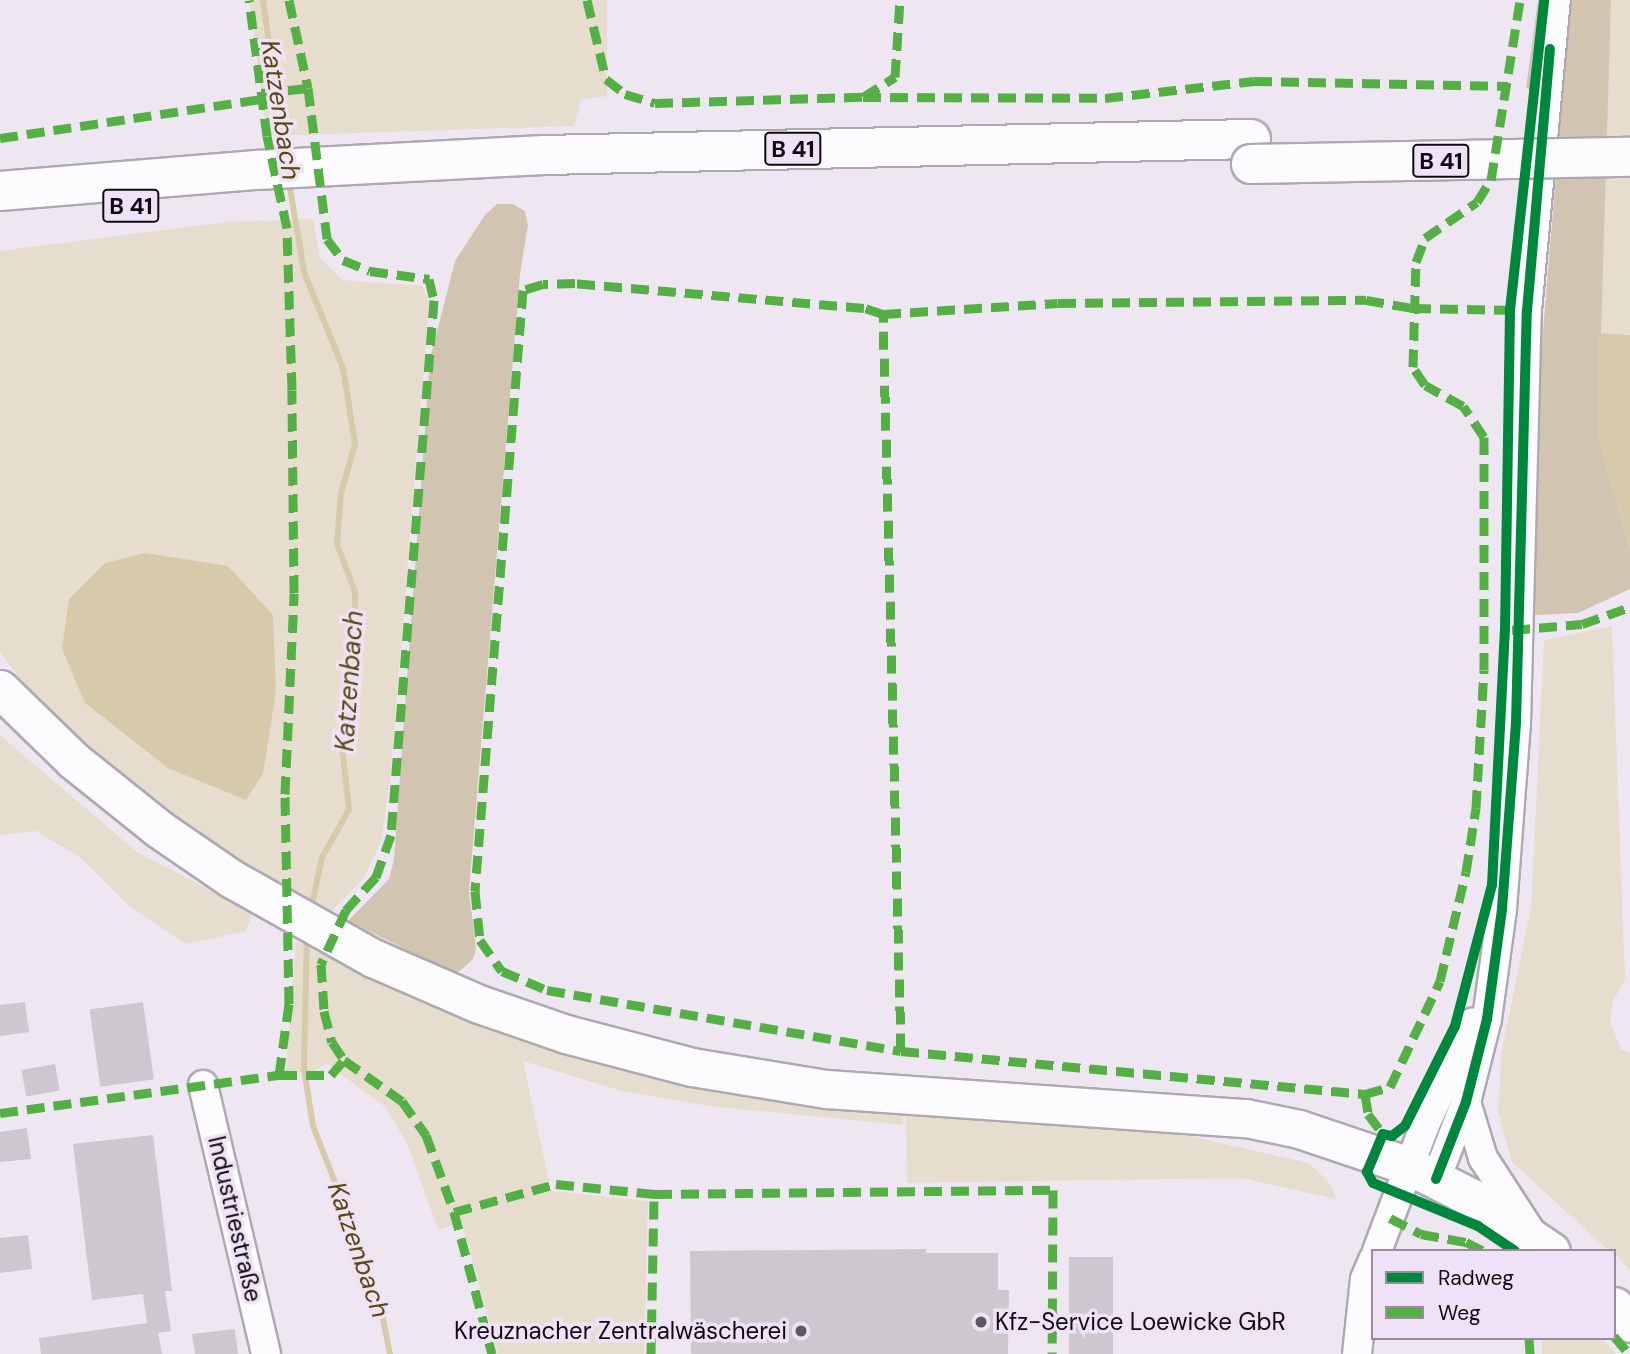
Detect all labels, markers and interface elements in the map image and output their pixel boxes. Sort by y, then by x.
water label: Katzenbach [254,38,306,182]
road number: B 41 [763,130,823,168]
road number: B 41 [1411,142,1471,180]
road number: B 41 [101,186,161,226]
water label: Katzenbach [330,609,370,753]
street label: Industriestraße [202,1133,268,1305]
water label: Katzenbach [320,1178,396,1322]
legend [1371,1249,1616,1340]
text: Radweg [1438,1264,1514,1292]
text: Weg [1438,1299,1481,1327]
place label: Kfz-Service Loewicke GbR [995,1308,1286,1336]
marker: Kfz-Service Loewicke GbR [973,1314,989,1330]
place label: Kreuznacher Zentralwäscherei [454,1317,787,1345]
marker: Kreuznacher Zentralwäscherei [793,1323,809,1339]

